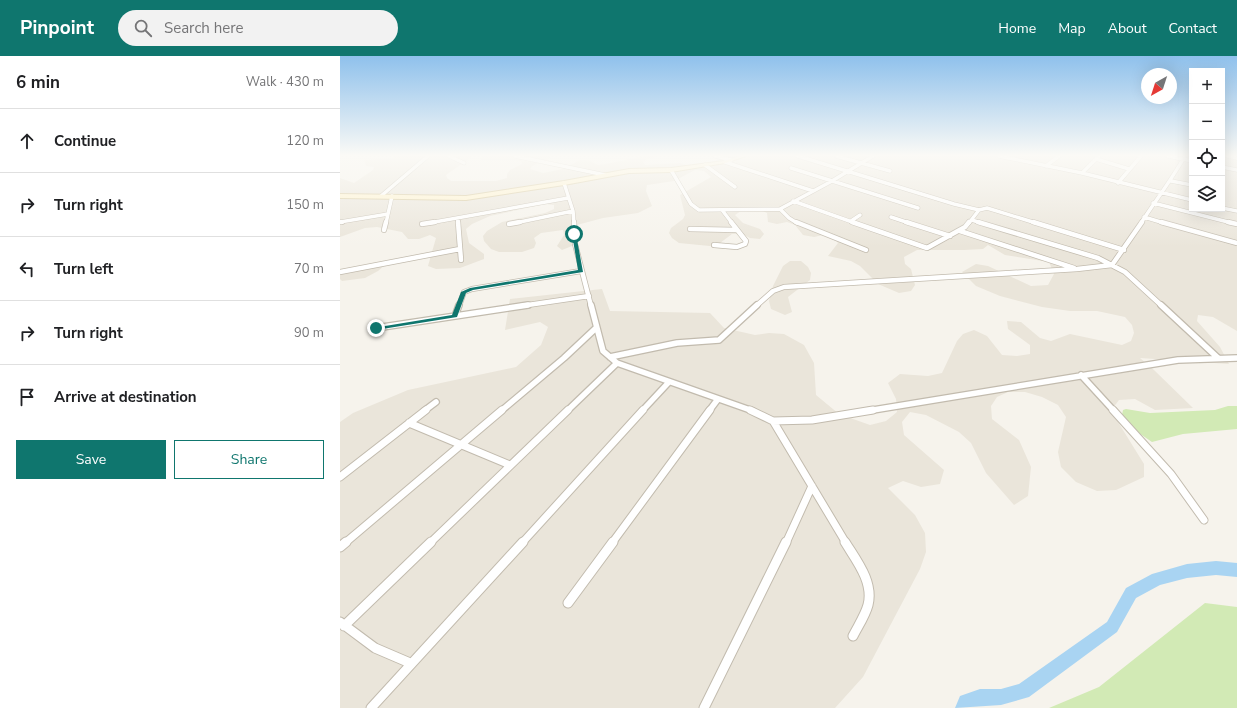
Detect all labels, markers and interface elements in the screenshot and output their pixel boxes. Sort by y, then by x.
search box [118,10,398,46]
text: Pinpoint [20,15,94,41]
icon: search [132,17,154,39]
text: Search here [164,18,243,38]
text: Home [998,19,1036,38]
text: Map [1058,19,1086,38]
text: About [1108,19,1147,38]
text: Contact [1169,19,1217,38]
north arrow [1141,68,1177,104]
map controls [1189,68,1225,212]
button: + [1189,68,1225,104]
text: 6 min [16,71,60,94]
text: Walk · 430 m [246,73,324,91]
button: − [1189,104,1225,140]
icon: ahead [16,130,38,152]
text: Continue [54,131,116,151]
text: 120 m [286,132,324,150]
button: locate [1189,140,1225,176]
button: layers [1189,176,1225,212]
icon: right [16,194,38,216]
text: Turn right [54,195,123,215]
text: 150 m [286,196,324,214]
route start [565,225,583,243]
icon: left [16,258,38,280]
text: Turn left [54,259,113,279]
text: 70 m [294,260,324,278]
route end [367,319,385,337]
icon: right [16,322,38,344]
text: Turn right [54,323,123,343]
text: 90 m [294,324,324,342]
icon: arrive [16,386,38,408]
text: Arrive at destination [54,387,197,407]
button: Save [16,440,166,479]
button: Share [174,440,324,479]

